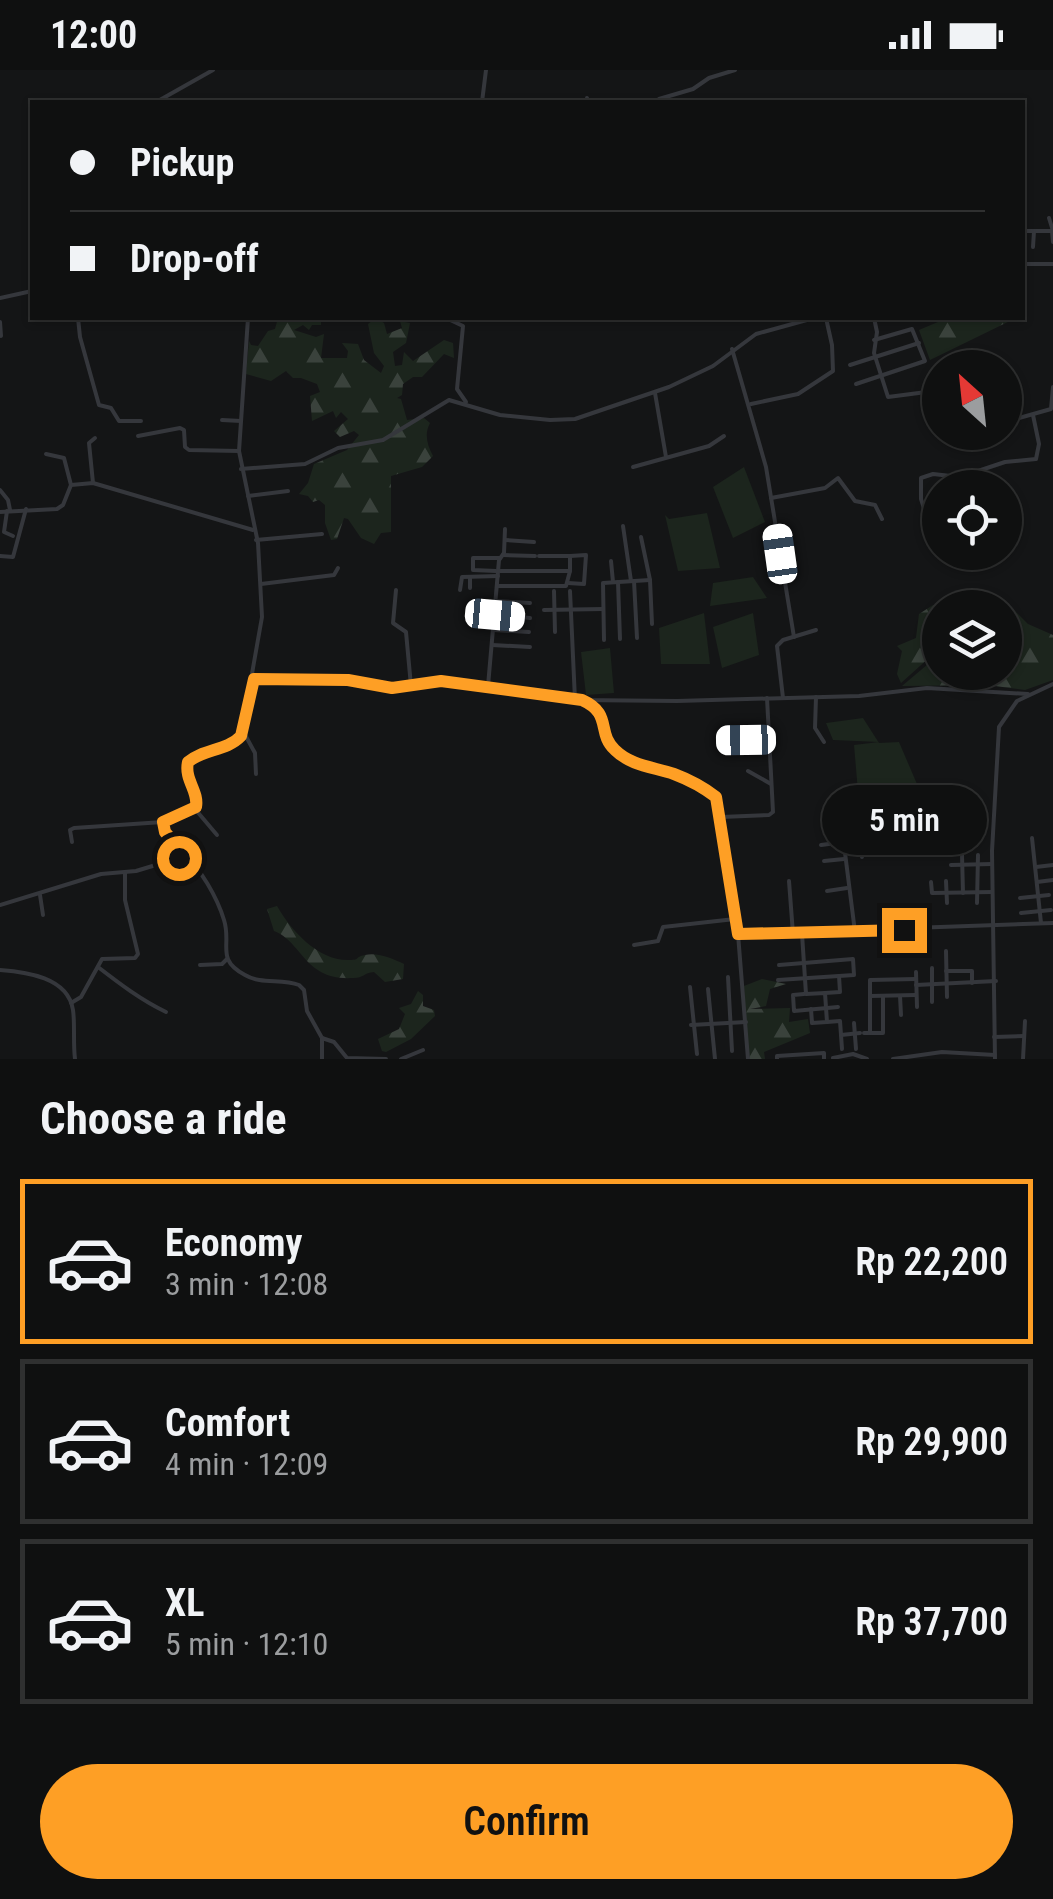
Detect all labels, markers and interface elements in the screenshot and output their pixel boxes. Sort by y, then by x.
text: 12:00 [50,13,137,57]
text: Pickup [130,141,234,185]
text: Drop-off [130,237,259,281]
north arrow [922,350,1022,450]
map controls [922,350,1022,690]
button: locate [922,470,1022,570]
car [761,522,799,586]
button: layers [922,590,1022,690]
car [464,597,526,633]
car [716,724,776,756]
callout: 5 min [822,785,986,855]
text: 5 min [869,801,940,839]
route start [157,836,202,881]
route end [882,908,927,953]
text: Choose a ride [40,1092,287,1145]
icon: car [45,1217,135,1307]
text: Economy [165,1221,302,1265]
text: Rp 22,200 [855,1240,1008,1284]
text: 3 min · 12:08 [165,1265,328,1303]
icon: car [45,1397,135,1487]
text: Comfort [165,1401,290,1445]
text: Rp 29,900 [855,1420,1008,1464]
text: 4 min · 12:09 [165,1445,328,1483]
icon: car [45,1577,135,1667]
text: XL [165,1581,204,1625]
text: Rp 37,700 [855,1600,1008,1644]
text: 5 min · 12:10 [165,1625,328,1663]
button: Confirm [40,1764,1013,1879]

